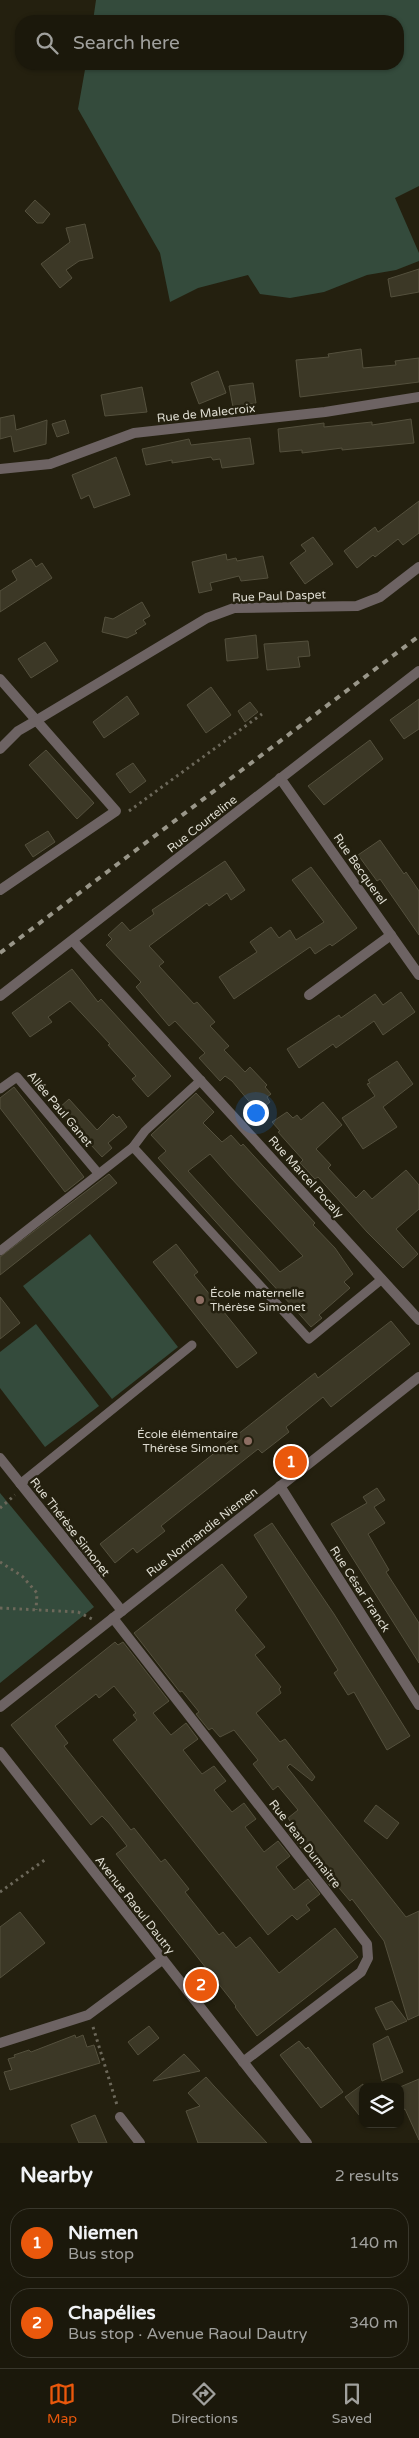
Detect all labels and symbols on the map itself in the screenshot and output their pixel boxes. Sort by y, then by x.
street label: Rue de Malecroix [156,401,256,425]
street label: Rue Paul Daspet [232,587,327,605]
street label: Rue Courteline [164,792,240,856]
street label: Rue Becquerel [330,831,390,907]
street label: Allée Paul Ganet [24,1069,96,1150]
your location [243,1100,269,1126]
street label: Rue Marcel Pocaly [265,1133,347,1221]
place label: École maternelle Thérèse Simonet [210,1286,306,1314]
marker: École maternelle Thérèse Simonet [194,1294,206,1306]
place label: École élémentaire Thérèse Simonet [137,1427,238,1455]
marker: École élémentaire Thérèse Simonet [242,1435,254,1447]
pin: 1 [275,1443,307,1481]
street label: Rue Thérèse Simonet [27,1475,113,1579]
street label: Rue Normandie Niemen [144,1484,260,1580]
street label: Rue César Franck [327,1543,393,1635]
street label: Rue Jean Dumaitre [266,1797,344,1891]
street label: Avenue Raoul Dautry [92,1853,178,1957]
pin: 2 [185,1966,217,2004]

